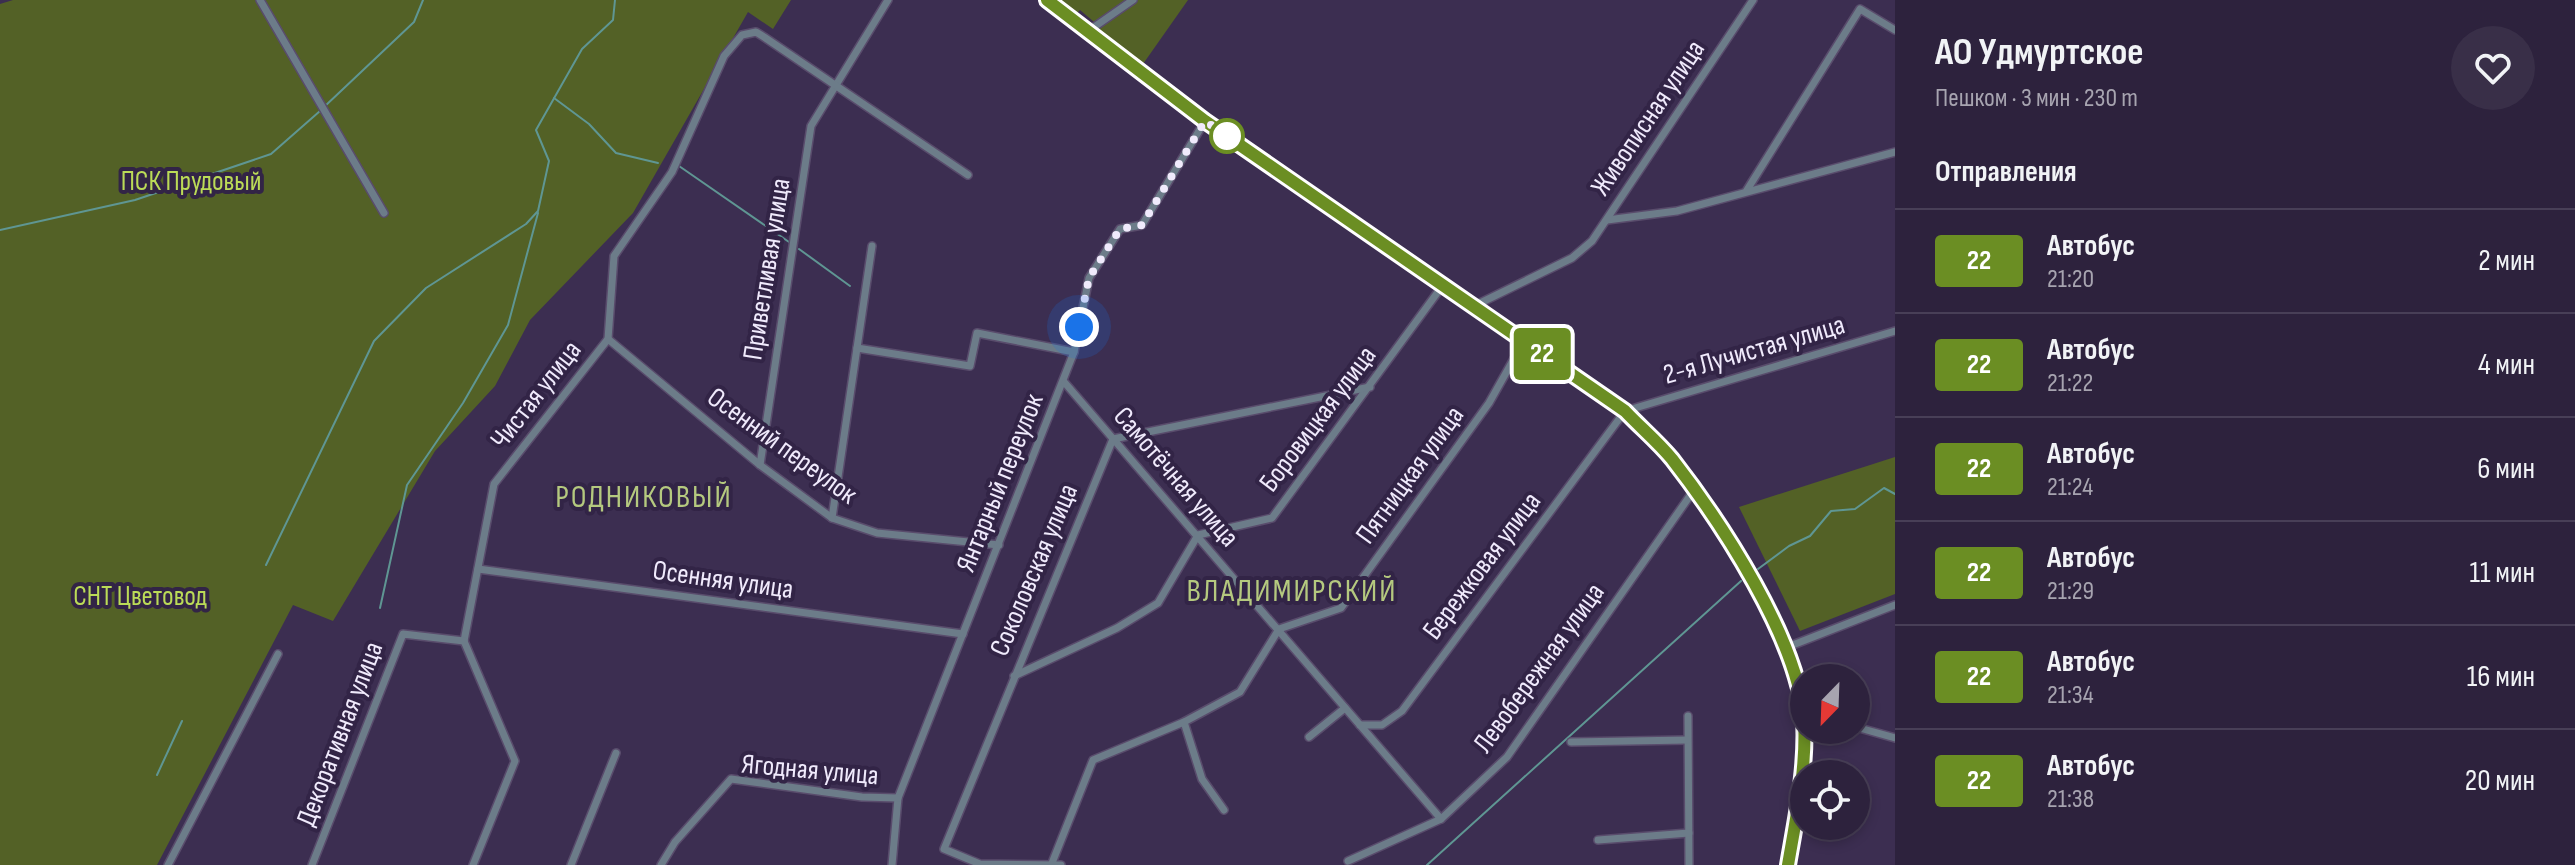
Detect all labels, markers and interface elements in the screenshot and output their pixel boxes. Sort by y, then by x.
button: heart [2451,26,2535,110]
text: АО Удмуртское [1935,30,2144,75]
street label: Живописная улица [1584,34,1712,202]
text: Пешком · 3 мин · 230 m [1935,83,2138,114]
unlabelled marker [1210,119,1244,153]
text: Отправления [1935,154,2077,190]
park label: ПСК Прудовый [121,165,261,198]
street label: Приветливая улица [736,176,798,362]
text: Автобус [2047,228,2135,264]
text: 2 мин [2478,243,2535,279]
text: 22 [1967,244,1991,277]
text: 21:20 [2047,264,2094,295]
your location [1059,307,1099,347]
street label: 2-я Лучистая улица [1659,308,1849,392]
line badge: 22 [1506,328,1578,380]
text: Автобус [2047,332,2135,368]
street label: Чистая улица [484,334,588,456]
text: 22 [1530,337,1554,370]
street label: Боровицкая улица [1253,340,1383,498]
text: 4 мин [2478,347,2535,383]
text: 22 [1967,348,1991,381]
text: 21:22 [2047,368,2093,399]
street label: Осенний переулок [701,381,864,512]
street label: Янтарный переулок [949,389,1051,577]
street label: Самотёчная улица [1106,400,1246,554]
street label: Пятницкая улица [1349,400,1471,550]
text: Автобус [2047,436,2135,472]
text: 6 мин [2477,451,2535,487]
text: 22 [1967,452,1991,485]
text: 21:24 [2047,472,2093,503]
district label: РОДНИКОВЫЙ [555,478,733,517]
street label: Соколовская улица [983,479,1085,661]
street label: Бережковая улица [1416,486,1548,646]
text: Автобус [2047,540,2135,576]
street label: Осенняя улица [651,554,795,606]
text: 11 мин [2470,555,2535,591]
text: 22 [1967,556,1991,589]
district label: ВЛАДИМИРСКИЙ [1187,572,1397,611]
text: 21:29 [2047,576,2094,607]
street label: Левобережная улица [1466,577,1612,759]
park label: СНТ Цветовод [73,580,207,613]
street label: Декоративная улица [290,637,390,831]
text: Автобус [2047,644,2135,680]
text: 16 мин [2467,659,2535,695]
text: 22 [1967,660,1991,693]
north arrow [1790,664,1870,744]
map controls [1790,664,1870,840]
text: 21:34 [2047,680,2094,711]
street label: Ягодная улица [740,748,880,792]
text: Автобус [2047,748,2135,784]
button: locate [1790,760,1870,840]
text: 20 мин [2465,763,2535,799]
text: 22 [1967,764,1991,797]
text: 21:38 [2047,784,2094,815]

